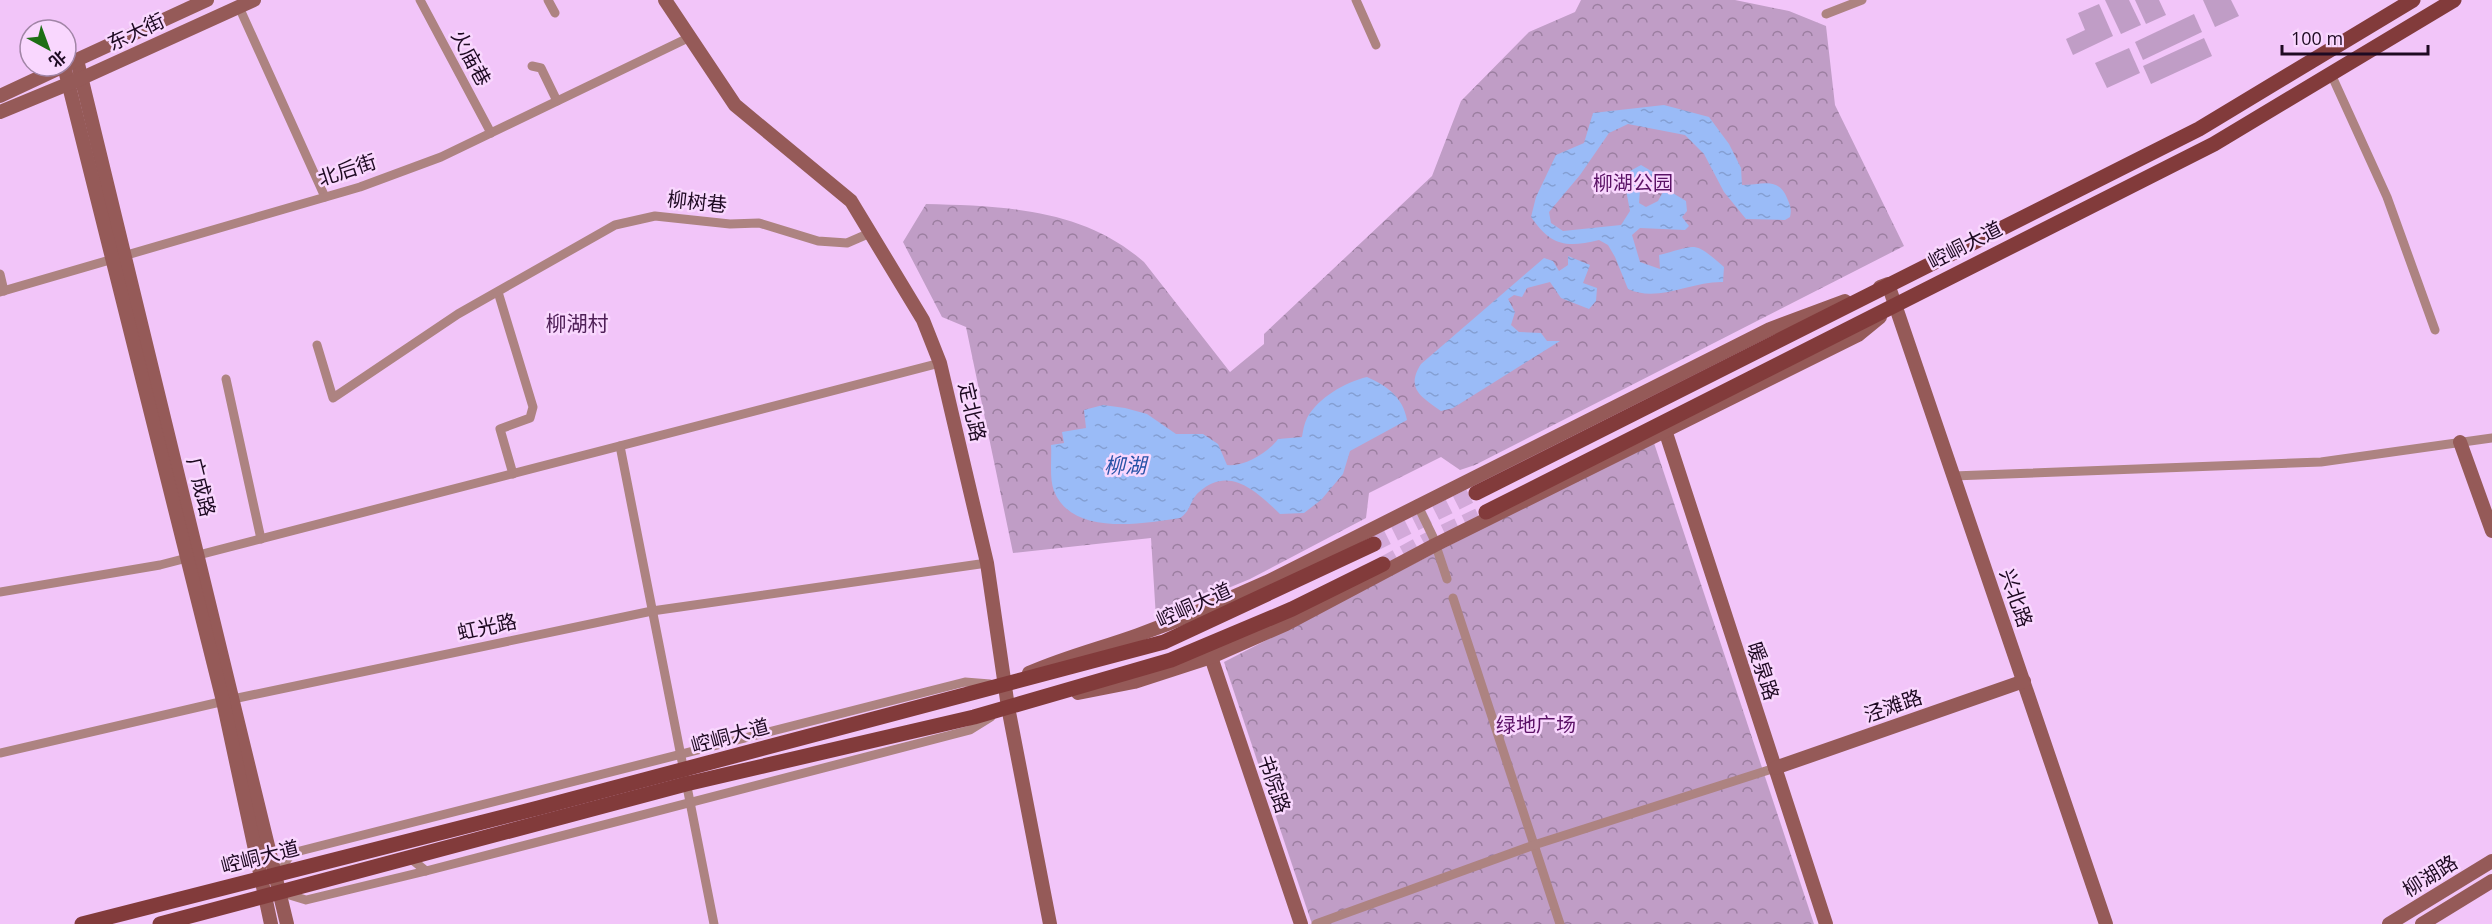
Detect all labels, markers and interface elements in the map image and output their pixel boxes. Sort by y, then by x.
street label: 东大街 [103,7,169,56]
north arrow [18,18,78,78]
scale bar [2282,18,2428,56]
street label: 火庙巷 [445,25,497,91]
text: 100 m [2291,26,2343,50]
text: 北 [45,46,71,73]
street label: 北后街 [314,147,380,192]
park label: 柳湖公园 [1593,169,1673,196]
street label: 柳树巷 [666,185,728,218]
street label: 崆峒大道 [1923,214,2007,275]
district label: 柳湖村 [546,309,609,337]
street label: 定北路 [953,380,992,444]
water label: 柳湖 [1104,451,1149,479]
street label: 广成路 [181,455,222,519]
street label: 兴北路 [1994,565,2039,631]
street label: 崆峒大道 [1152,576,1236,633]
street label: 虹光路 [455,607,519,646]
street label: 暖泉路 [1741,638,1786,704]
street label: 泾滩路 [1860,683,1926,728]
park label: 绿地广场 [1496,711,1576,738]
street label: 崆峒大道 [688,712,772,759]
street label: 书院路 [1252,751,1297,817]
street label: 崆峒大道 [218,834,302,879]
street label: 柳湖路 [2397,848,2462,903]

